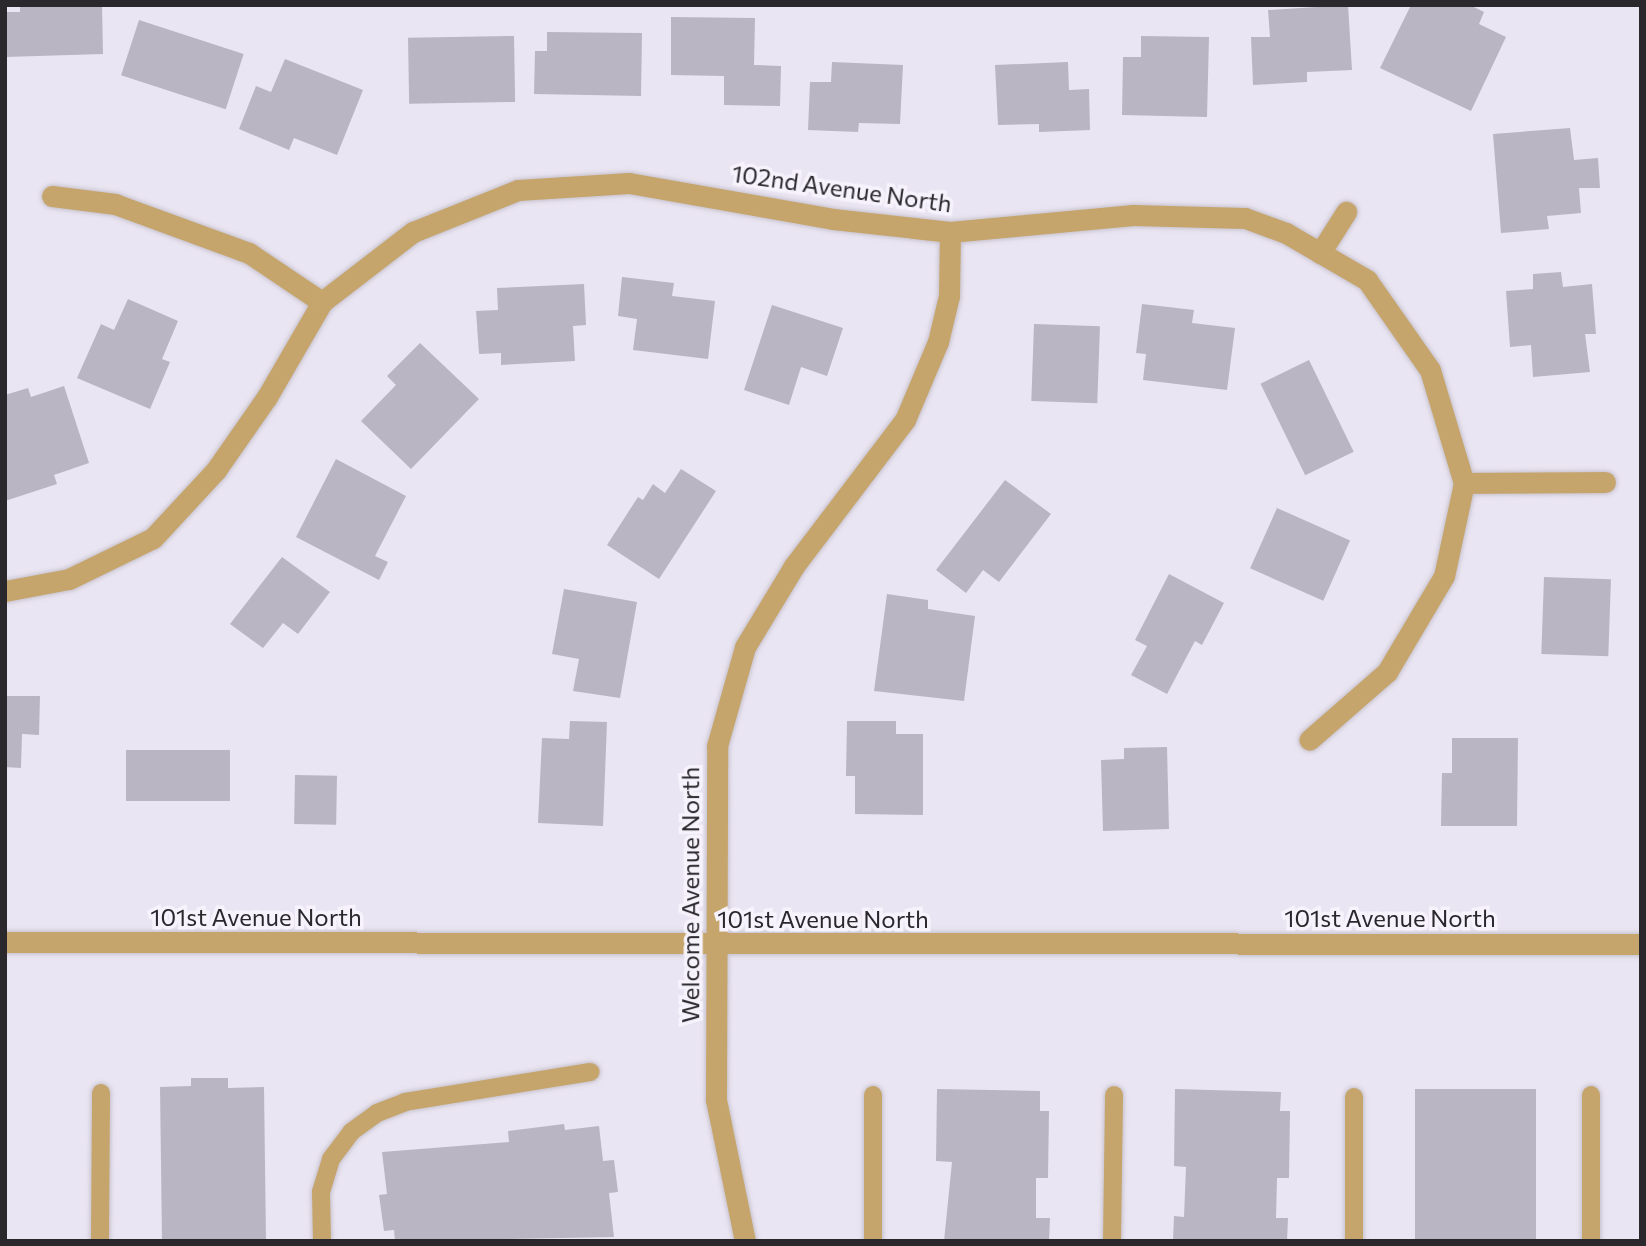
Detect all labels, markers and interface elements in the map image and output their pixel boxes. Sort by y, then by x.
street label: 102nd Avenue North [730,158,954,218]
street label: Welcome Avenue North [676,767,704,1023]
street label: 101st Avenue North [150,903,362,931]
street label: 101st Avenue North [1284,904,1496,932]
street label: 101st Avenue North [717,905,929,933]

